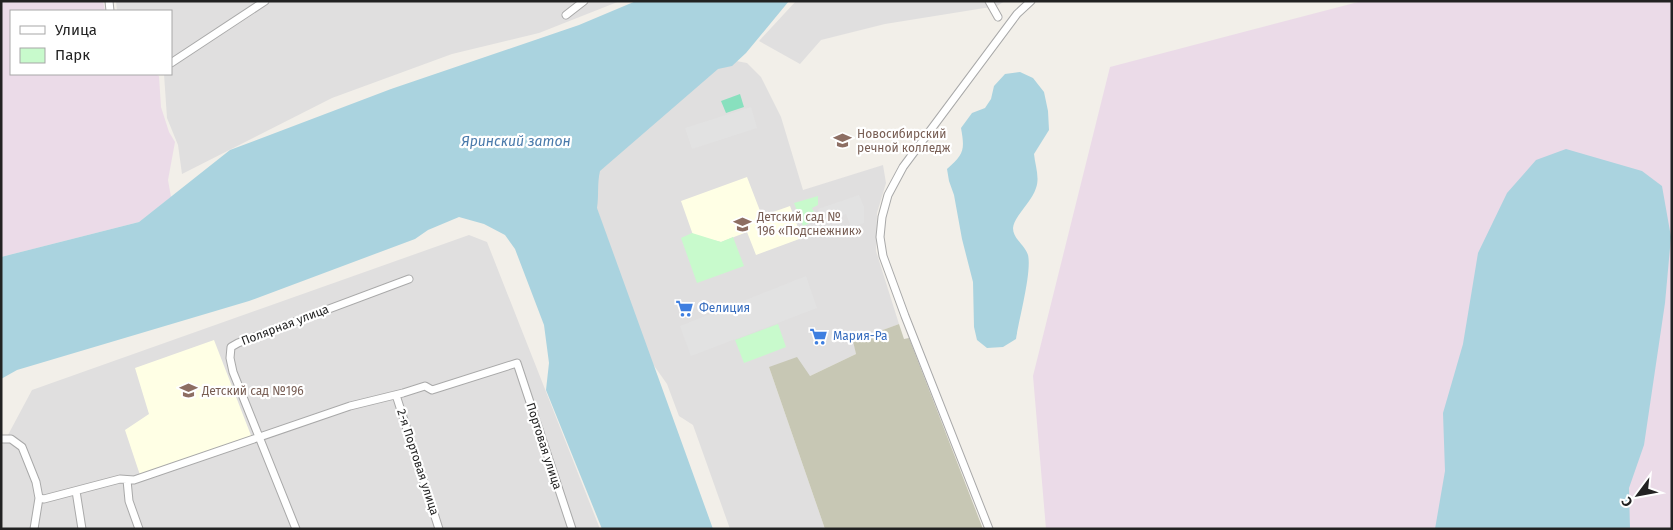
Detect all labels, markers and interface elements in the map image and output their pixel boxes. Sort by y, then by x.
legend [10,10,172,75]
text: Улица [55,21,97,39]
text: Парк [55,46,90,64]
place label: Новосибирский речной колледж [857,127,951,155]
school or university icon: Новосибирский речной колледж [833,131,853,151]
water label: Яринский затон [460,133,571,150]
place label: Детский сад № 196 «Подснежник» [756,210,862,238]
school or university icon: Детский сад № 196 «Подснежник» [733,214,753,234]
supermarket icon: Фелиция [675,298,695,318]
place label: Фелиция [699,301,750,315]
street label: Полярная улица [239,302,331,348]
supermarket icon: Мария-Ра [809,326,829,346]
place label: Мария-Ра [833,329,887,343]
school or university icon: Детский сад №196 [178,381,198,401]
place label: Детский сад №196 [201,384,304,398]
street label: Портовая улица [523,401,565,491]
street label: 2-я Портовая улица [394,407,442,517]
north arrow [1613,470,1663,520]
text: С [1618,494,1637,510]

